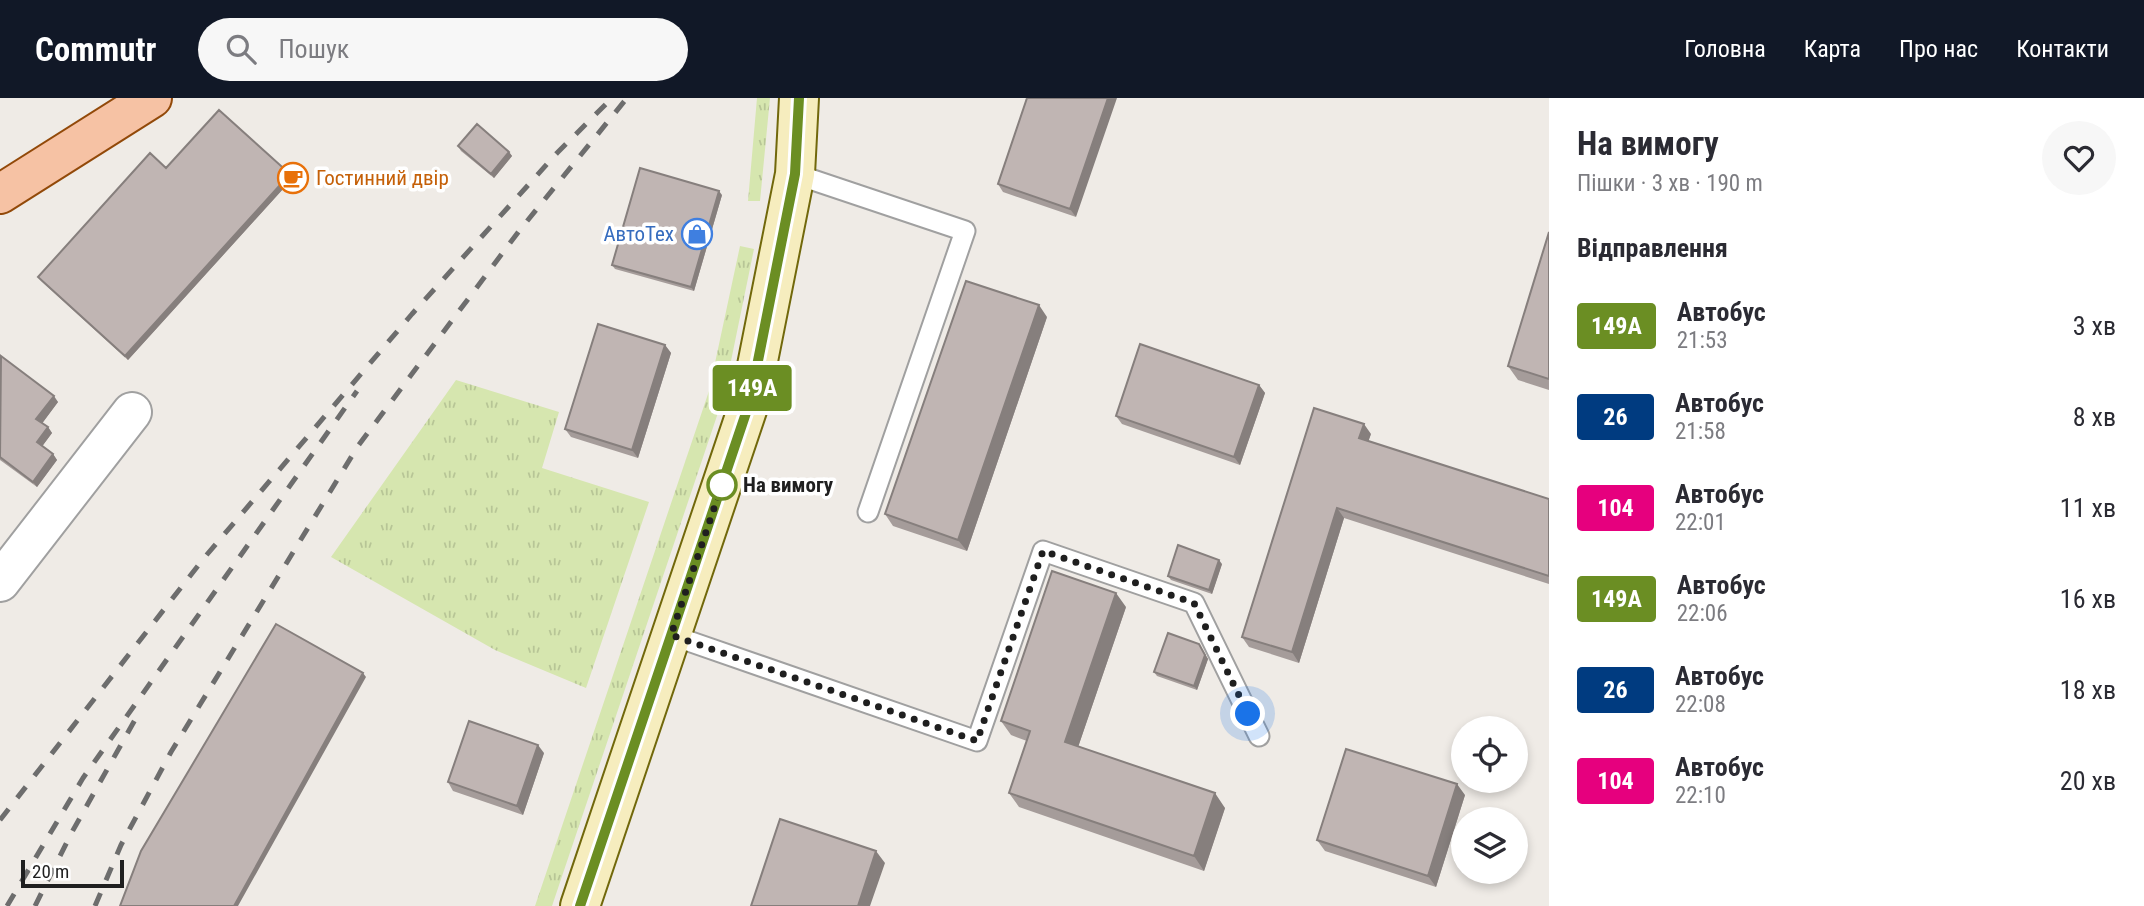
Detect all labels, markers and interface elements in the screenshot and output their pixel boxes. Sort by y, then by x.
search box [198,18,688,81]
text: Commutr [35,30,156,69]
icon: search [222,30,260,68]
text: Пошук [278,34,349,64]
text: Головна [1684,35,1766,63]
text: Карта [1804,35,1861,63]
text: Про нас [1899,35,1978,63]
text: Контакти [2016,35,2109,63]
button: heart [2042,121,2116,195]
text: На вимогу [1577,124,1719,163]
cafe icon: Гостинний двір [276,161,310,195]
place label: Гостинний двір [316,166,449,190]
text: Пішки · 3 хв · 190 m [1577,170,1763,197]
shop icon: АвтоТех [680,217,714,251]
place label: АвтоТех [603,222,674,246]
text: Відправлення [1577,233,1728,263]
text: Автобус [1677,297,1766,327]
text: 3 хв [2073,311,2116,341]
text: 149А [1591,312,1642,340]
text: 21:53 [1677,327,1728,354]
line badge: 149А [703,365,801,411]
text: 149А [727,374,777,402]
text: Автобус [1675,388,1764,418]
text: 8 хв [2073,402,2116,432]
text: 26 [1603,403,1628,431]
text: 21:58 [1675,418,1726,445]
marker: На вимогу [707,470,737,500]
place label: На вимогу [743,473,834,497]
text: Автобус [1675,479,1764,509]
text: 11 хв [2060,493,2116,523]
text: 104 [1597,494,1634,522]
text: 22:01 [1675,509,1726,536]
text: Автобус [1677,570,1766,600]
text: 16 хв [2060,584,2116,614]
text: 149А [1591,585,1642,613]
text: 22:06 [1677,600,1728,627]
text: Автобус [1675,661,1764,691]
text: 18 хв [2060,675,2116,705]
text: 26 [1603,676,1628,704]
text: 22:08 [1675,691,1726,718]
your location [1230,696,1265,731]
map controls [1451,716,1528,884]
button: locate [1451,716,1528,793]
text: Автобус [1675,752,1764,782]
text: 20 хв [2060,766,2116,796]
text: 104 [1597,767,1634,795]
text: 22:10 [1675,782,1726,809]
button: layers [1451,807,1528,884]
scale bar [21,857,124,889]
text: 20 m [32,860,69,883]

